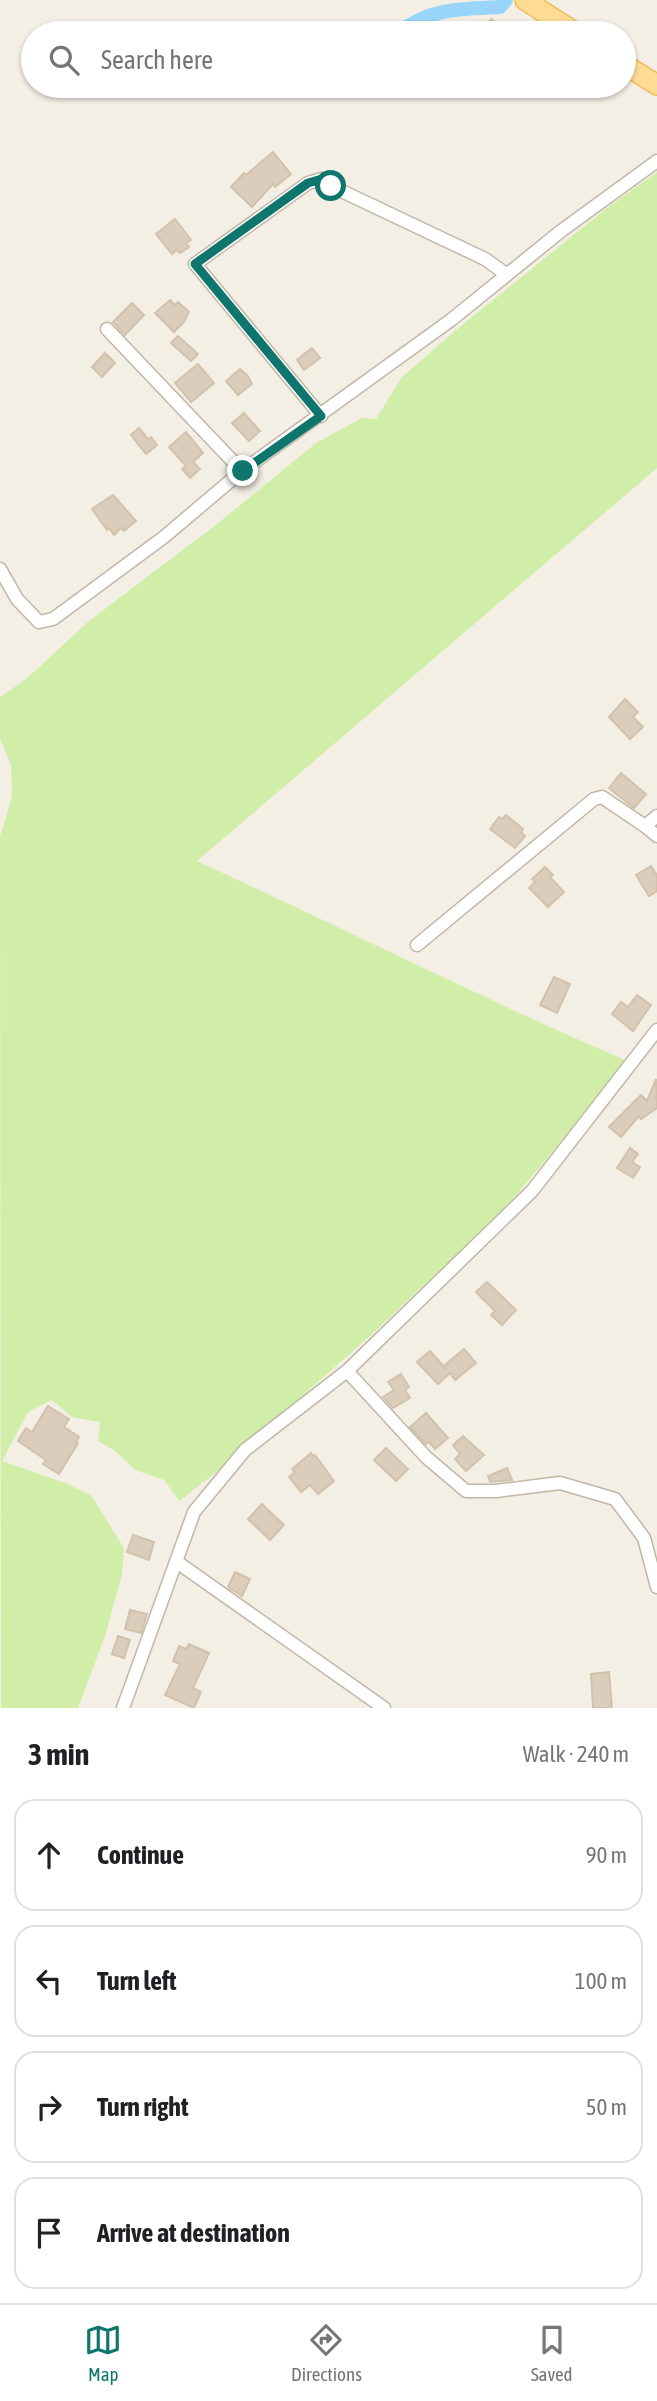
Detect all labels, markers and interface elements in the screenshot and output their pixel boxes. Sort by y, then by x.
search box [21,21,636,98]
icon: search [45,41,83,79]
text: Search here [101,45,213,75]
route start [315,170,346,201]
route end [227,455,258,486]
text: 3 min [28,1737,89,1771]
text: Walk · 240 m [523,1741,629,1767]
icon: ahead [30,1836,68,1874]
text: Continue [97,1840,184,1870]
text: 90 m [586,1842,627,1868]
icon: left [30,1962,68,2000]
text: Turn left [97,1966,177,1996]
text: 100 m [575,1968,627,1994]
icon: right [30,2088,68,2126]
text: Turn right [97,2092,188,2122]
text: 50 m [586,2094,627,2120]
icon: arrive [30,2214,68,2252]
text: Arrive at destination [97,2218,290,2248]
tab: Map [84,2321,122,2385]
tab: Directions [291,2321,362,2385]
tab: Saved [531,2321,573,2385]

